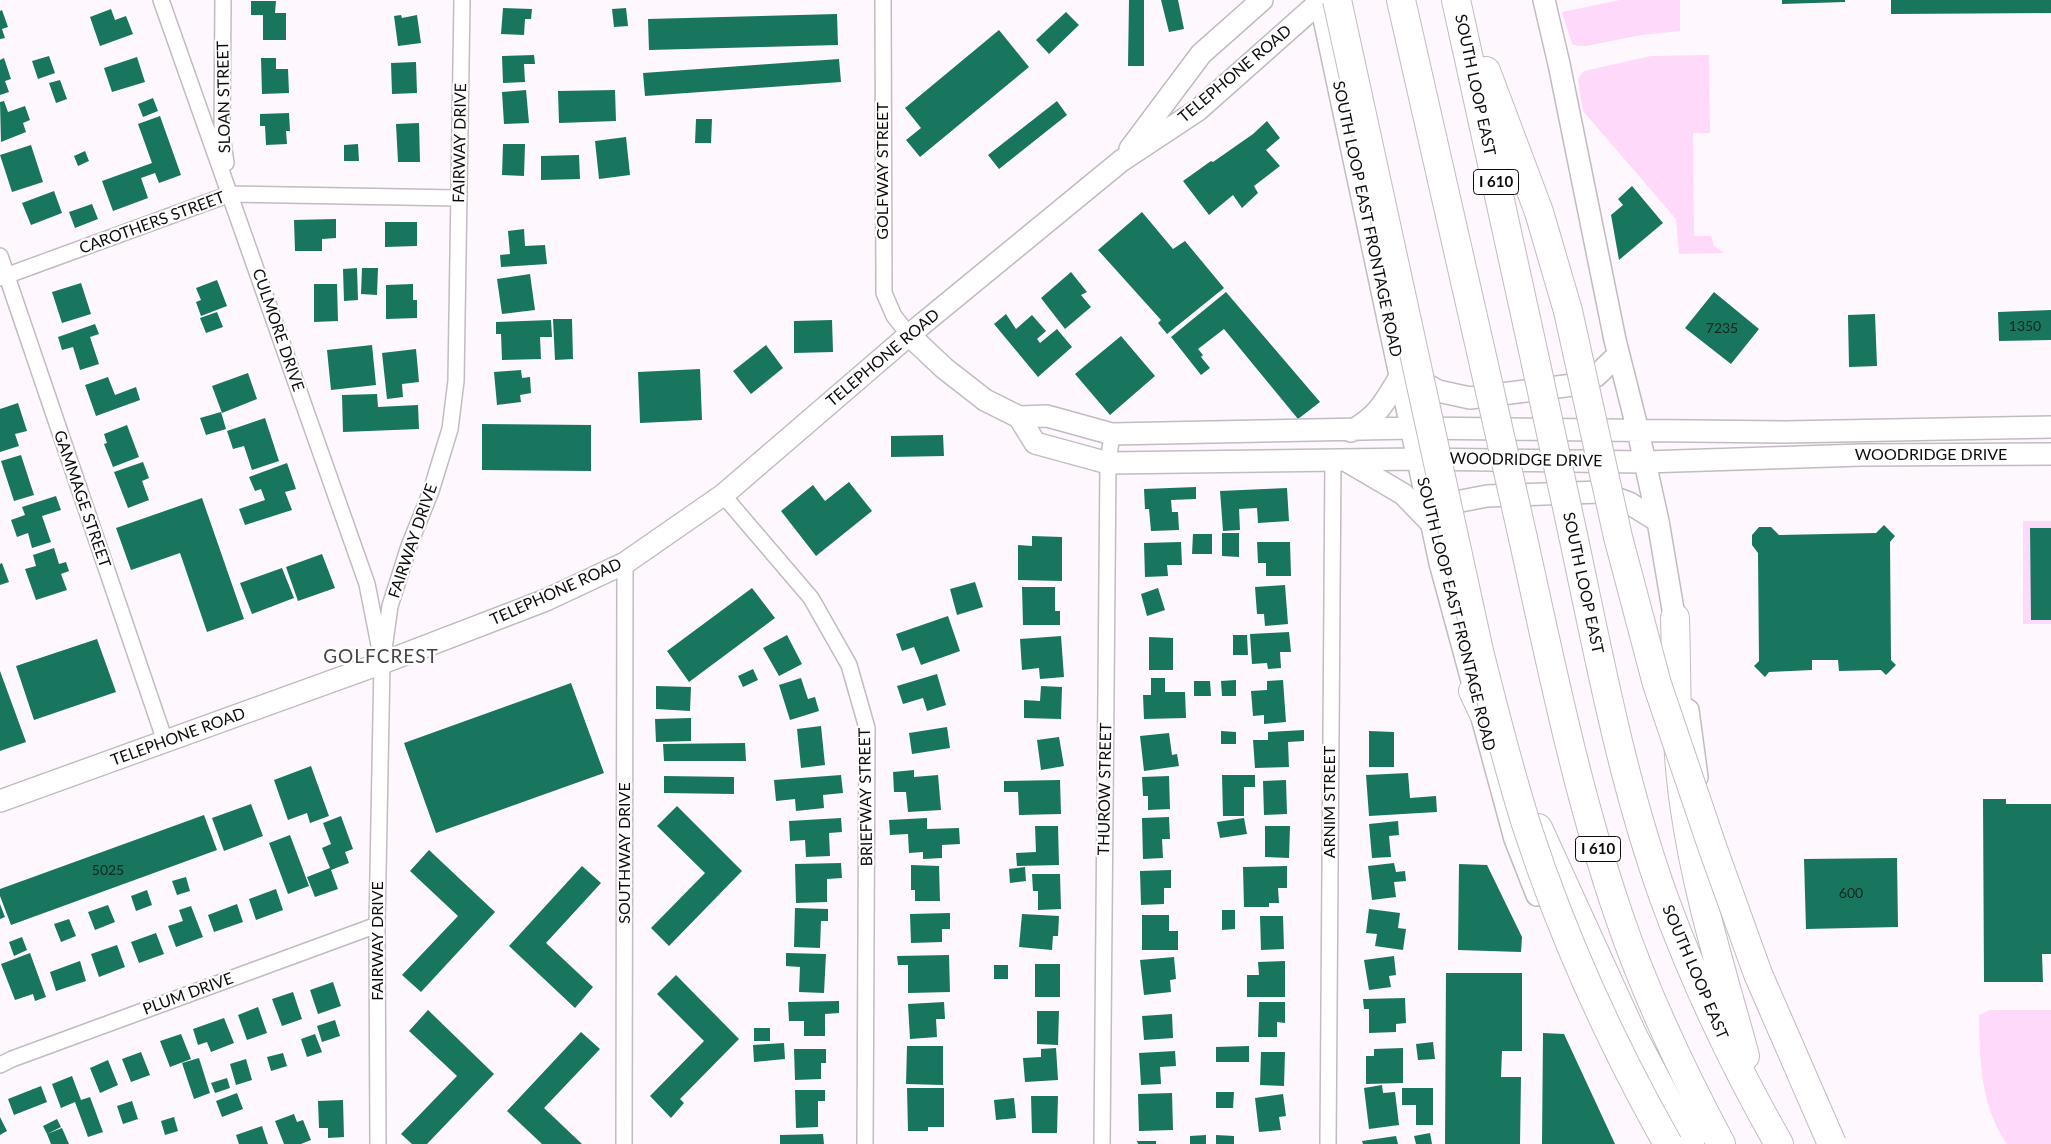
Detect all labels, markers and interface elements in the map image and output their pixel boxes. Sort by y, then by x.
street label: SOUTH LOOP EAST [1451,12,1499,158]
street label: TELEPHONE ROAD [1175,21,1295,127]
street label: SLOAN STREET [213,41,235,153]
street label: SOUTH LOOP EAST FRONTAGE ROAD [1328,79,1406,359]
street label: FAIRWAY DRIVE [449,83,471,203]
street label: GOLFWAY STREET [873,102,893,240]
road number: I 610 [1474,170,1518,194]
street label: CAROTHERS STREET [77,188,227,258]
street label: CULMORE DRIVE [248,266,308,394]
street label: TELEPHONE ROAD [823,305,943,411]
house number: 1350 [2009,318,2041,334]
house number: 7235 [1706,320,1738,336]
street label: GAMMAGE STREET [50,428,114,570]
street label: WOODRIDGE DRIVE [1855,445,2007,465]
street label: WOODRIDGE DRIVE [1450,449,1602,471]
street label: SOUTH LOOP EAST FRONTAGE ROAD [1413,475,1499,753]
street label: FAIRWAY DRIVE [384,481,442,601]
street label: SOUTH LOOP EAST [1559,510,1607,656]
street label: TELEPHONE ROAD [487,554,625,630]
district label: GOLFCREST [322,646,440,668]
street label: TELEPHONE ROAD [108,704,248,770]
street label: THUROW STREET [1094,722,1116,856]
street label: BRIEFWAY STREET [855,727,877,867]
street label: ARNIM STREET [1320,746,1340,858]
street label: SOUTHWAY DRIVE [615,782,635,924]
road number: I 610 [1576,836,1620,862]
house number: 5025 [92,862,124,878]
street label: FAIRWAY DRIVE [368,881,388,1001]
house number: 600 [1839,885,1863,901]
street label: SOUTH LOOP EAST [1658,902,1732,1042]
street label: PLUM DRIVE [140,969,236,1019]

